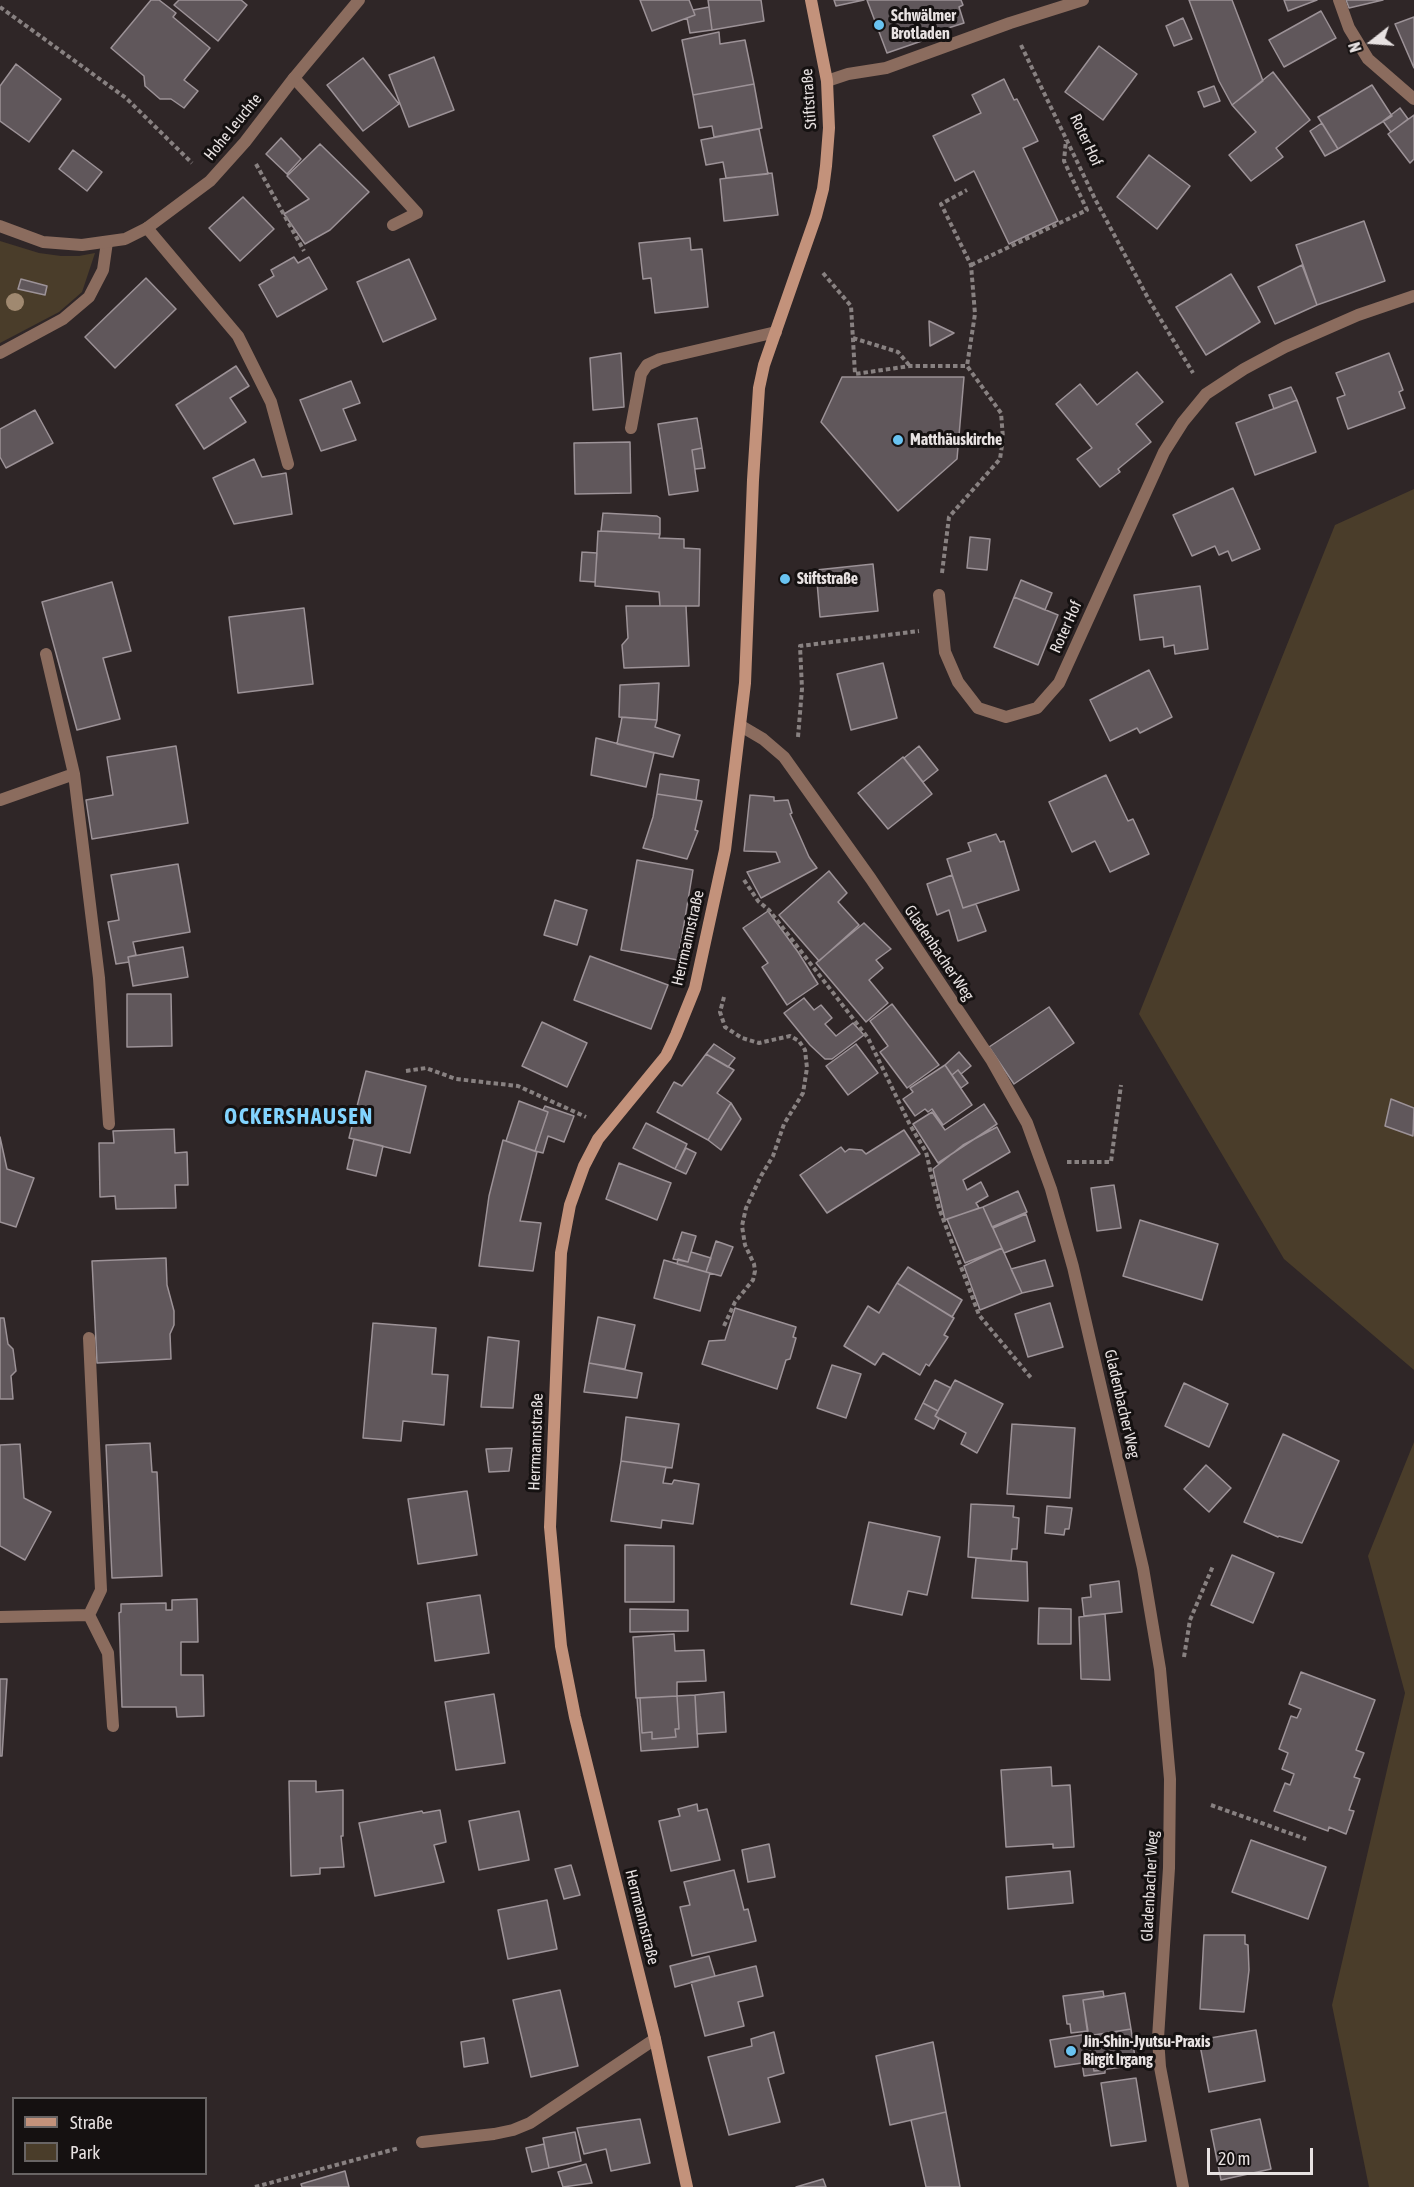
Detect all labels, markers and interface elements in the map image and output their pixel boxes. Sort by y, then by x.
place label: Schwälmer Brotladen [891,6,956,44]
north arrow [1342,12,1402,72]
marker: Schwälmer Brotladen [872,18,886,32]
text: N [1345,40,1365,54]
street label: Stiftstraße [797,68,821,130]
street label: Hohe Leuchte [200,90,266,164]
street label: Roter Hof [1066,111,1106,169]
place label: Matthäuskirche [910,430,1002,450]
marker: Matthäuskirche [891,433,905,447]
place label: Stiftstraße [797,569,858,589]
marker: Stiftstraße [778,572,792,586]
street label: Roter Hof [1046,598,1086,656]
street label: Herrmannstraße [668,888,708,988]
street label: Gladenbacher Weg [900,902,978,1004]
district label: OCKERSHAUSEN [224,1104,374,1130]
street label: Gladenbacher Weg [1100,1348,1144,1460]
street label: Herrmannstraße [525,1393,547,1491]
street label: Gladenbacher Weg [1138,1830,1162,1942]
street label: Herrmannstraße [621,1867,663,1967]
place label: Jin-Shin-Jyutsu-Praxis Birgit Irgang [1083,2032,1210,2070]
marker: Jin-Shin-Jyutsu-Praxis Birgit Irgang [1064,2044,1078,2058]
legend [12,2097,207,2175]
text: Straße [70,2112,113,2133]
scale bar [1210,2136,1316,2174]
text: Park [70,2142,100,2163]
text: 20 m [1218,2148,1250,2169]

